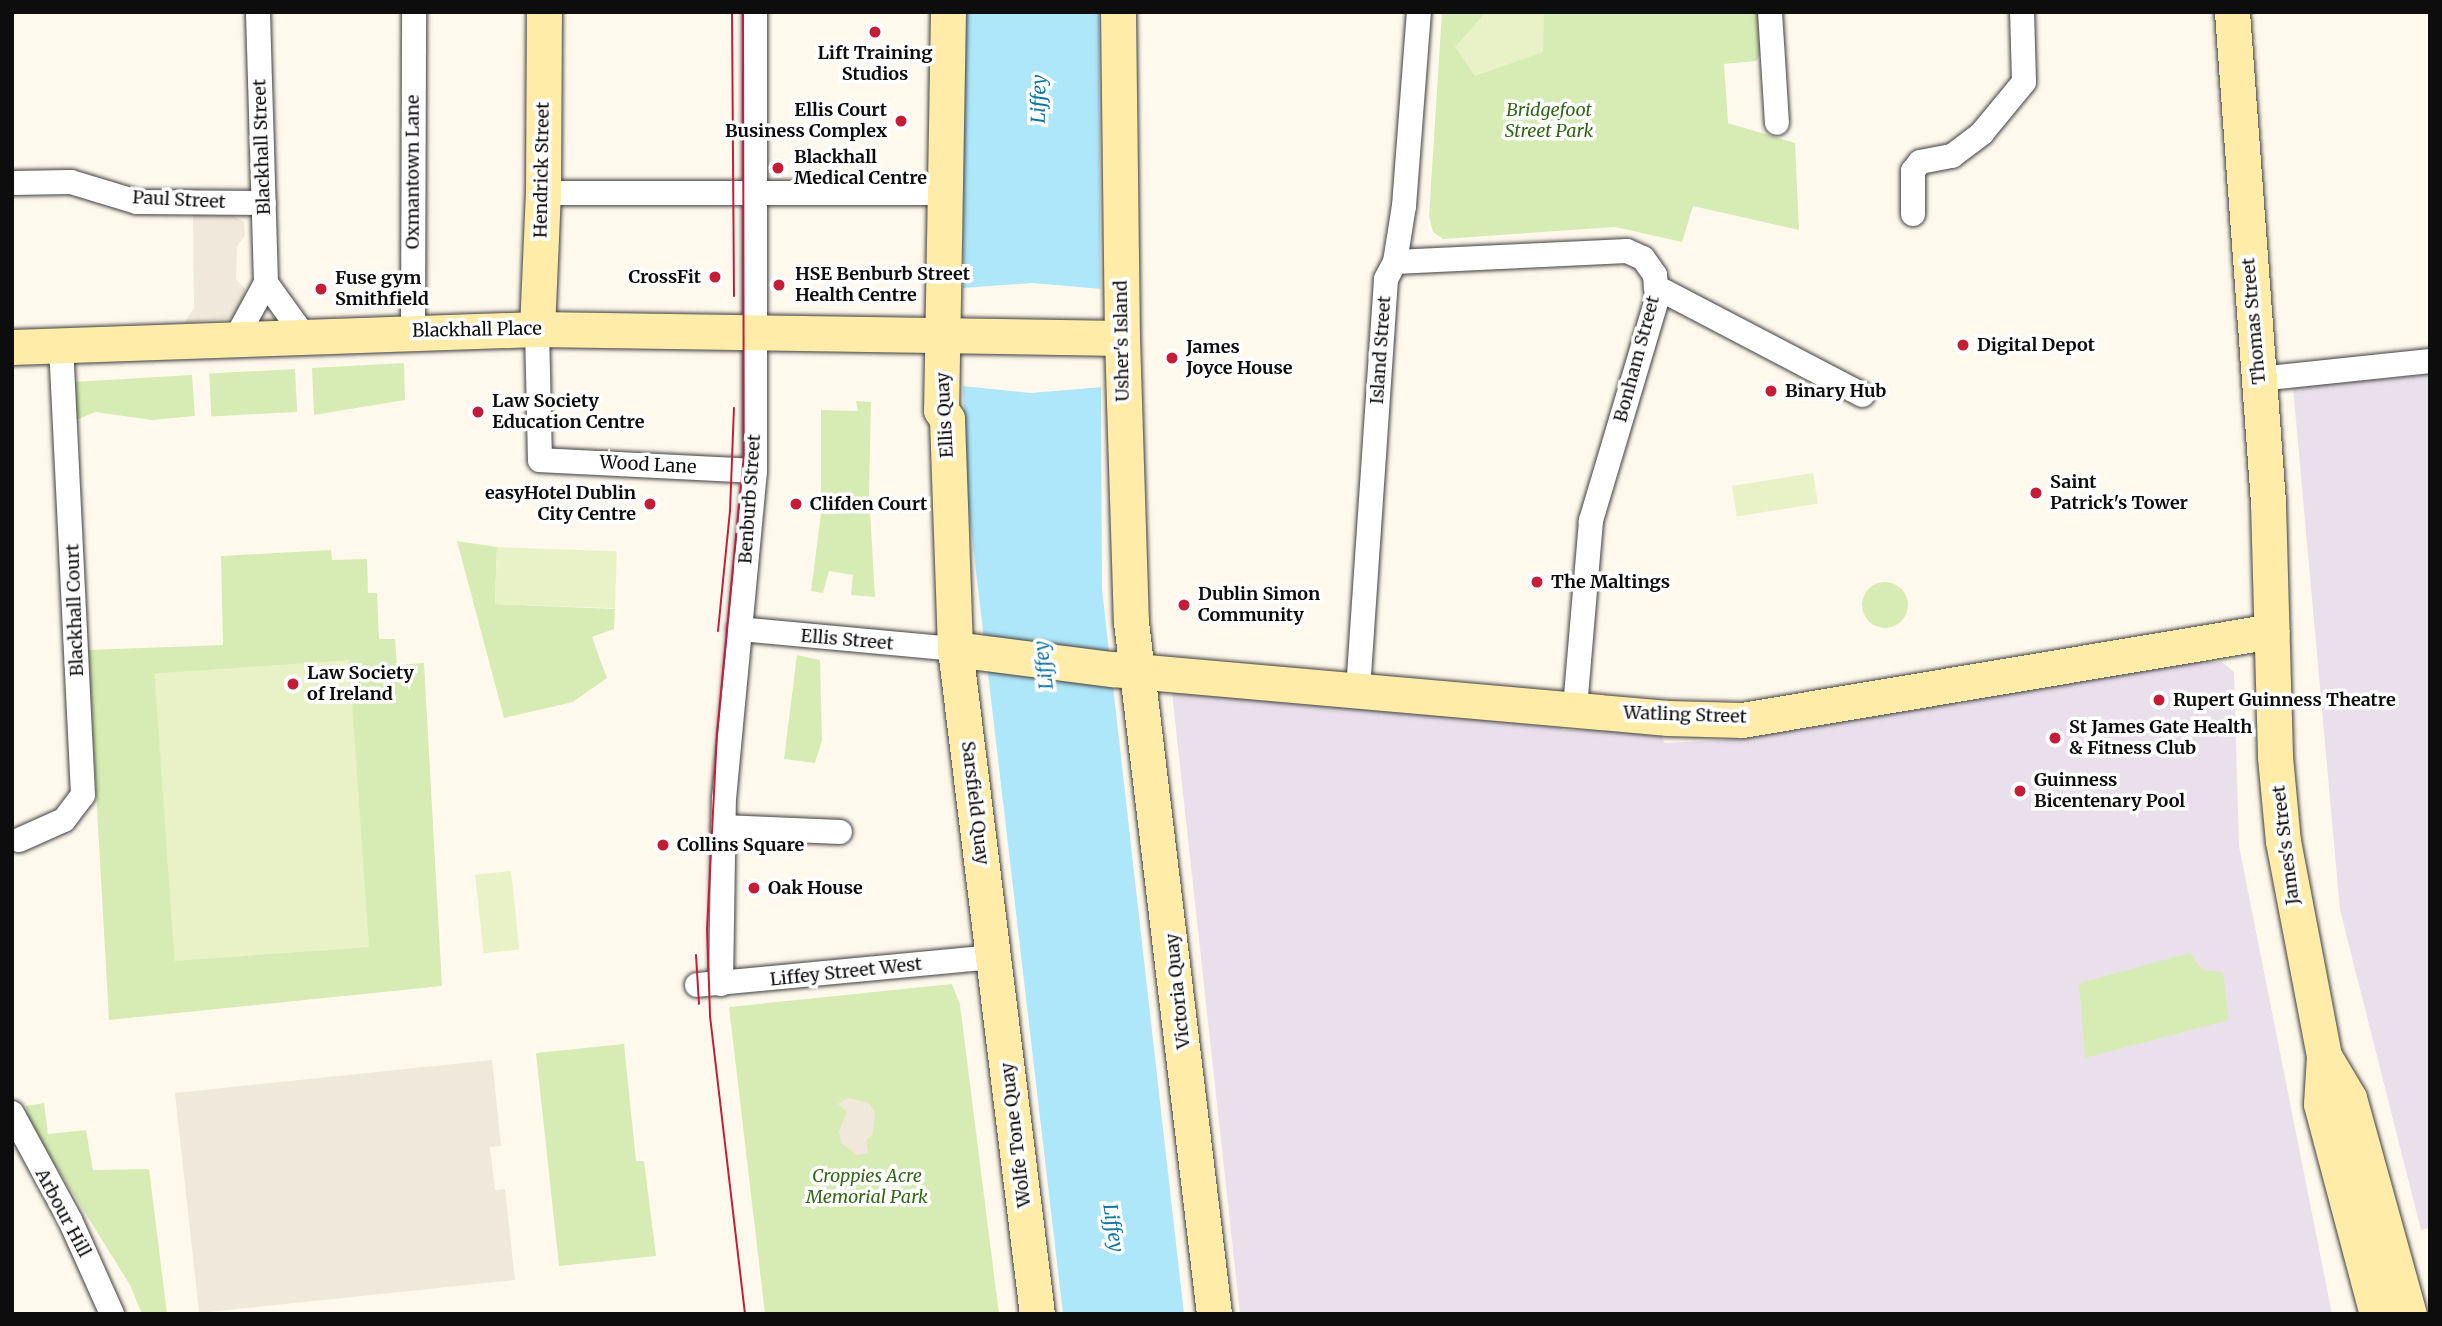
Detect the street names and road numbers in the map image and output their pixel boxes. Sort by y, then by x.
street label: Blackhall Street [249,79,275,215]
street label: Oxmantown Lane [402,95,424,249]
street label: Hendrick Street [530,102,554,238]
street label: Paul Street [132,187,226,213]
street label: Thomas Street [2238,257,2270,385]
street label: Usher's Island [1110,280,1134,402]
street label: Bonham Street [1610,293,1664,425]
street label: Island Street [1366,295,1396,405]
street label: Blackhall Place [412,318,542,342]
street label: Ellis Quay [932,371,958,459]
street label: Benburb Street [735,433,765,565]
street label: Wood Lane [599,452,697,478]
street label: Blackhall Court [62,543,88,677]
street label: Ellis Street [800,625,894,655]
street label: Watling Street [1623,702,1747,728]
street label: Sarsfield Quay [957,740,993,866]
street label: James's Street [2268,784,2304,906]
street label: Victoria Quay [1161,932,1195,1050]
street label: Liffey Street West [769,953,923,991]
street label: Wolfe Tone Quay [996,1061,1036,1209]
street label: Arbour Hill [31,1165,95,1261]

